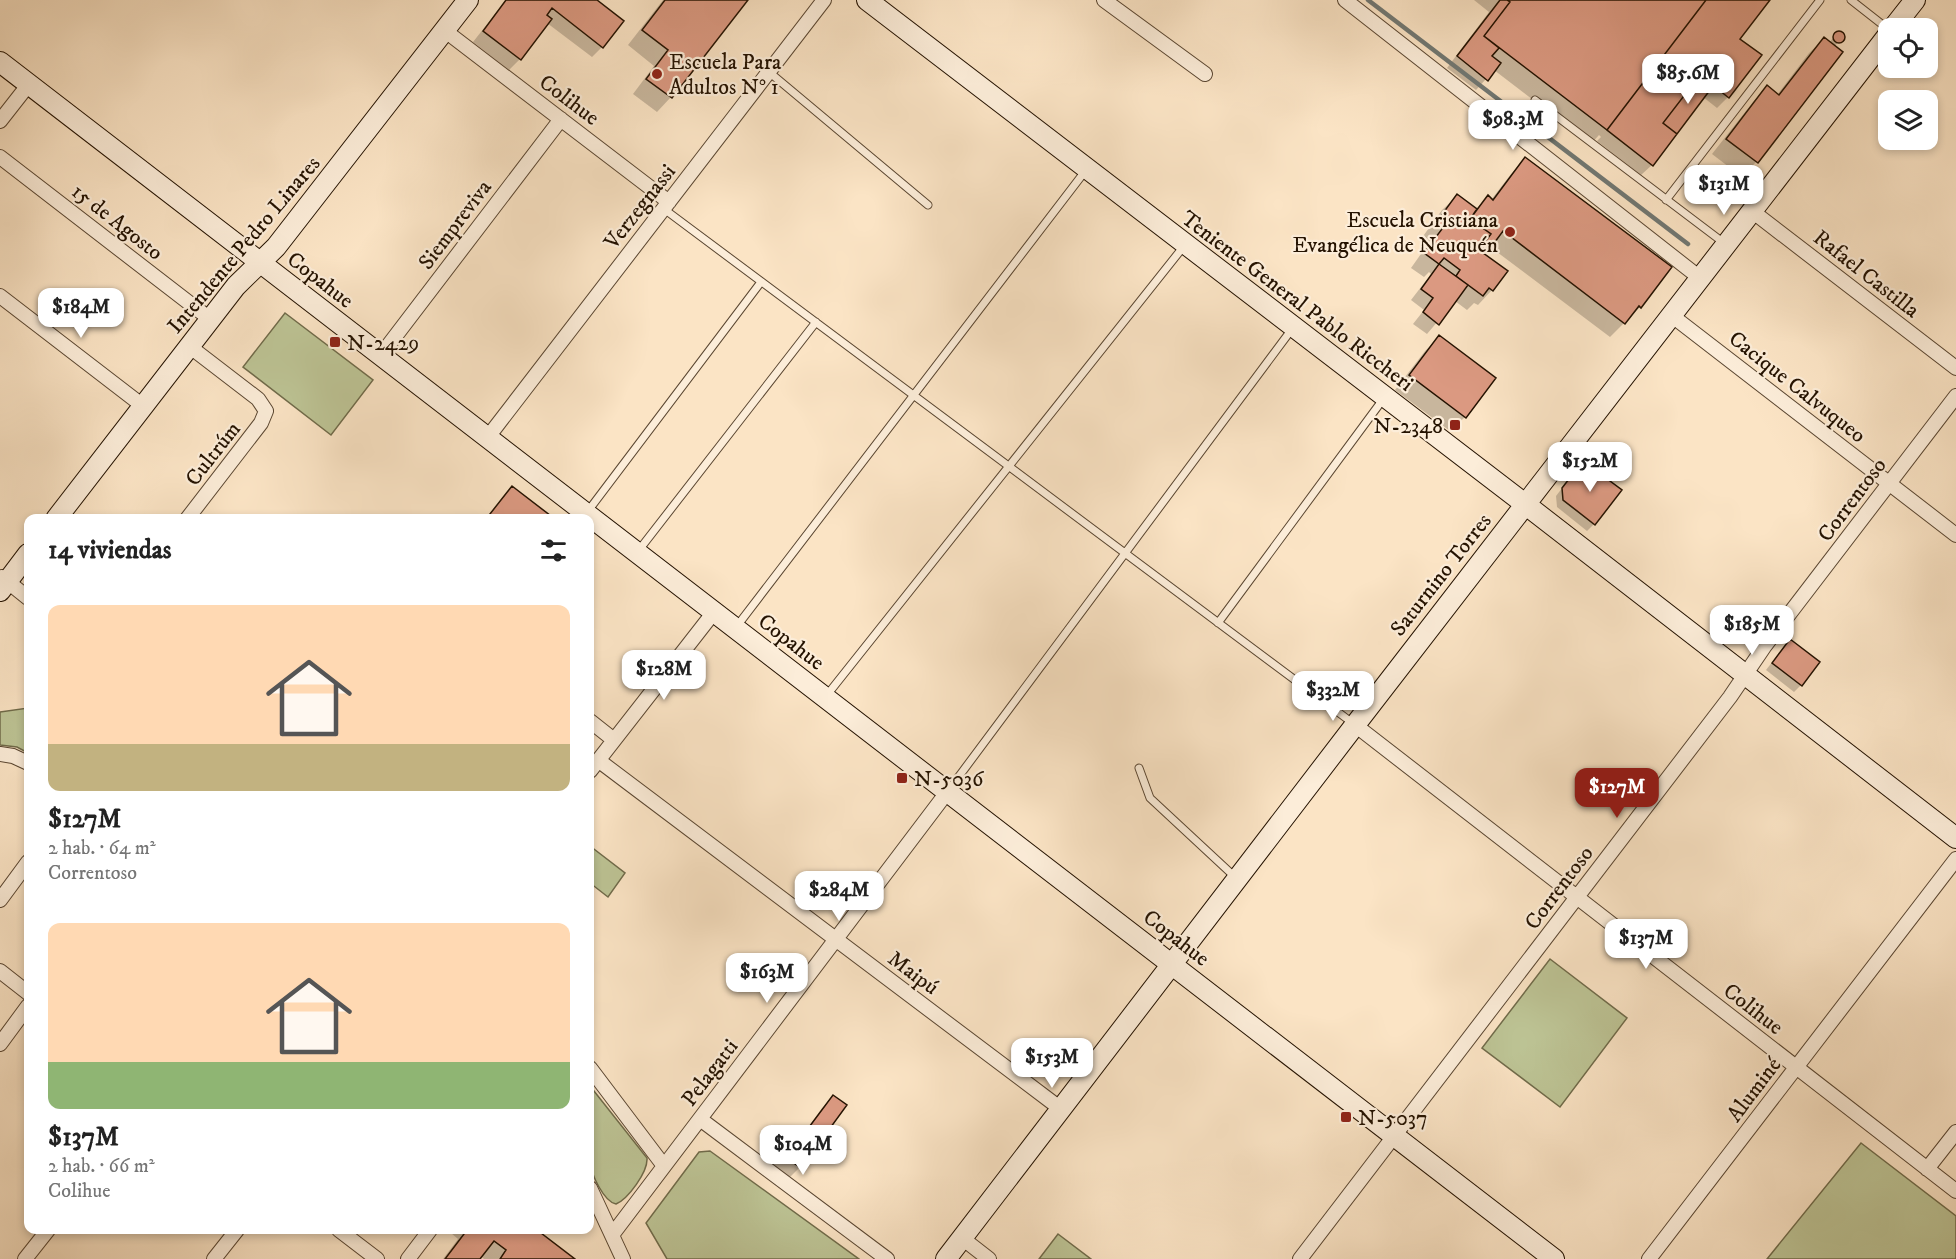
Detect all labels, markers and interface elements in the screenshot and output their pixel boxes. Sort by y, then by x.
map controls [1878,18,1938,150]
button: locate [1878,18,1938,78]
place label: Escuela Para Adultos N° 1 [669,49,782,101]
pin: $85.6M [1639,54,1737,105]
text: $85.6M [1656,61,1720,86]
marker: Escuela Para Adultos N° 1 [650,67,664,81]
street label: Colihue [534,69,605,132]
button: layers [1878,90,1938,150]
pin: $98.3M [1464,100,1562,151]
text: $98.3M [1482,107,1544,132]
street label: Intendente Pedro Linares [162,151,326,339]
street label: Verzegnassi [598,159,682,256]
pin: $131M [1682,165,1766,216]
text: $131M [1698,172,1750,197]
street label: Siempreviva [413,174,498,275]
street label: 15 de Agosto [66,178,168,266]
street label: Teniente General Pablo Riccheri [1176,205,1419,397]
place label: Escuela Cristiana Evangélica de Neuquén [1292,207,1499,259]
street label: Rafael Castilla [1808,224,1925,324]
marker: Escuela Cristiana Evangélica de Neuquén [1503,225,1517,239]
street label: Copahue [281,246,359,314]
pin: $184M [39,288,123,339]
text: $184M [52,295,110,320]
street label: Cacique Calvuqueo [1723,325,1871,449]
place label: N-2429 [347,330,419,357]
marker: N-2429 [328,335,342,349]
place label: N-2348 [1373,413,1443,440]
street label: Cultrúm [180,416,247,491]
marker: N-2348 [1448,418,1462,432]
pin: $152M [1548,442,1632,493]
text: $152M [1562,449,1618,474]
street label: Correntoso [1812,453,1892,547]
street label: Saturnino Torres [1385,508,1498,642]
text: 14 viviendas [48,534,171,567]
icon: filters [537,534,570,567]
pin: $185M [1710,605,1794,656]
street label: Copahue [752,608,830,676]
text: $185M [1724,612,1780,637]
icon: home [255,644,363,752]
pin: $128M [622,650,706,701]
text: $128M [636,657,692,682]
pin: $332M [1291,671,1375,722]
text: $332M [1306,678,1360,703]
place label: N-5036 [914,766,985,793]
pin: $127M [1575,768,1659,819]
marker: N-5036 [895,771,909,785]
text: $127M [1589,775,1645,800]
text: $127M [48,803,121,836]
text: 2 hab. · 64 m² [48,836,156,861]
street label: Correntoso [1519,841,1599,935]
text: Correntoso [48,861,137,886]
pin: $284M [797,871,881,922]
text: $284M [809,878,869,903]
street label: Copahue [1137,904,1215,972]
pin: $137M [1604,919,1688,970]
text: $137M [1619,926,1673,951]
street label: Maipú [882,945,944,1001]
pin: $163M [725,953,809,1004]
text: $163M [740,960,794,985]
icon: home [255,962,363,1070]
street label: Colihue [1718,977,1788,1041]
street label: Pelagatti [676,1034,744,1112]
pin: $153M [1010,1038,1094,1089]
text: $153M [1025,1045,1079,1070]
street label: Aluminé [1721,1052,1787,1128]
place label: N-5037 [1358,1105,1428,1132]
marker: N-5037 [1339,1110,1353,1124]
text: $137M [48,1121,119,1154]
pin: $104M [761,1125,845,1176]
text: $104M [774,1132,832,1157]
text: 2 hab. · 66 m² [48,1154,155,1179]
text: Colihue [48,1179,110,1204]

